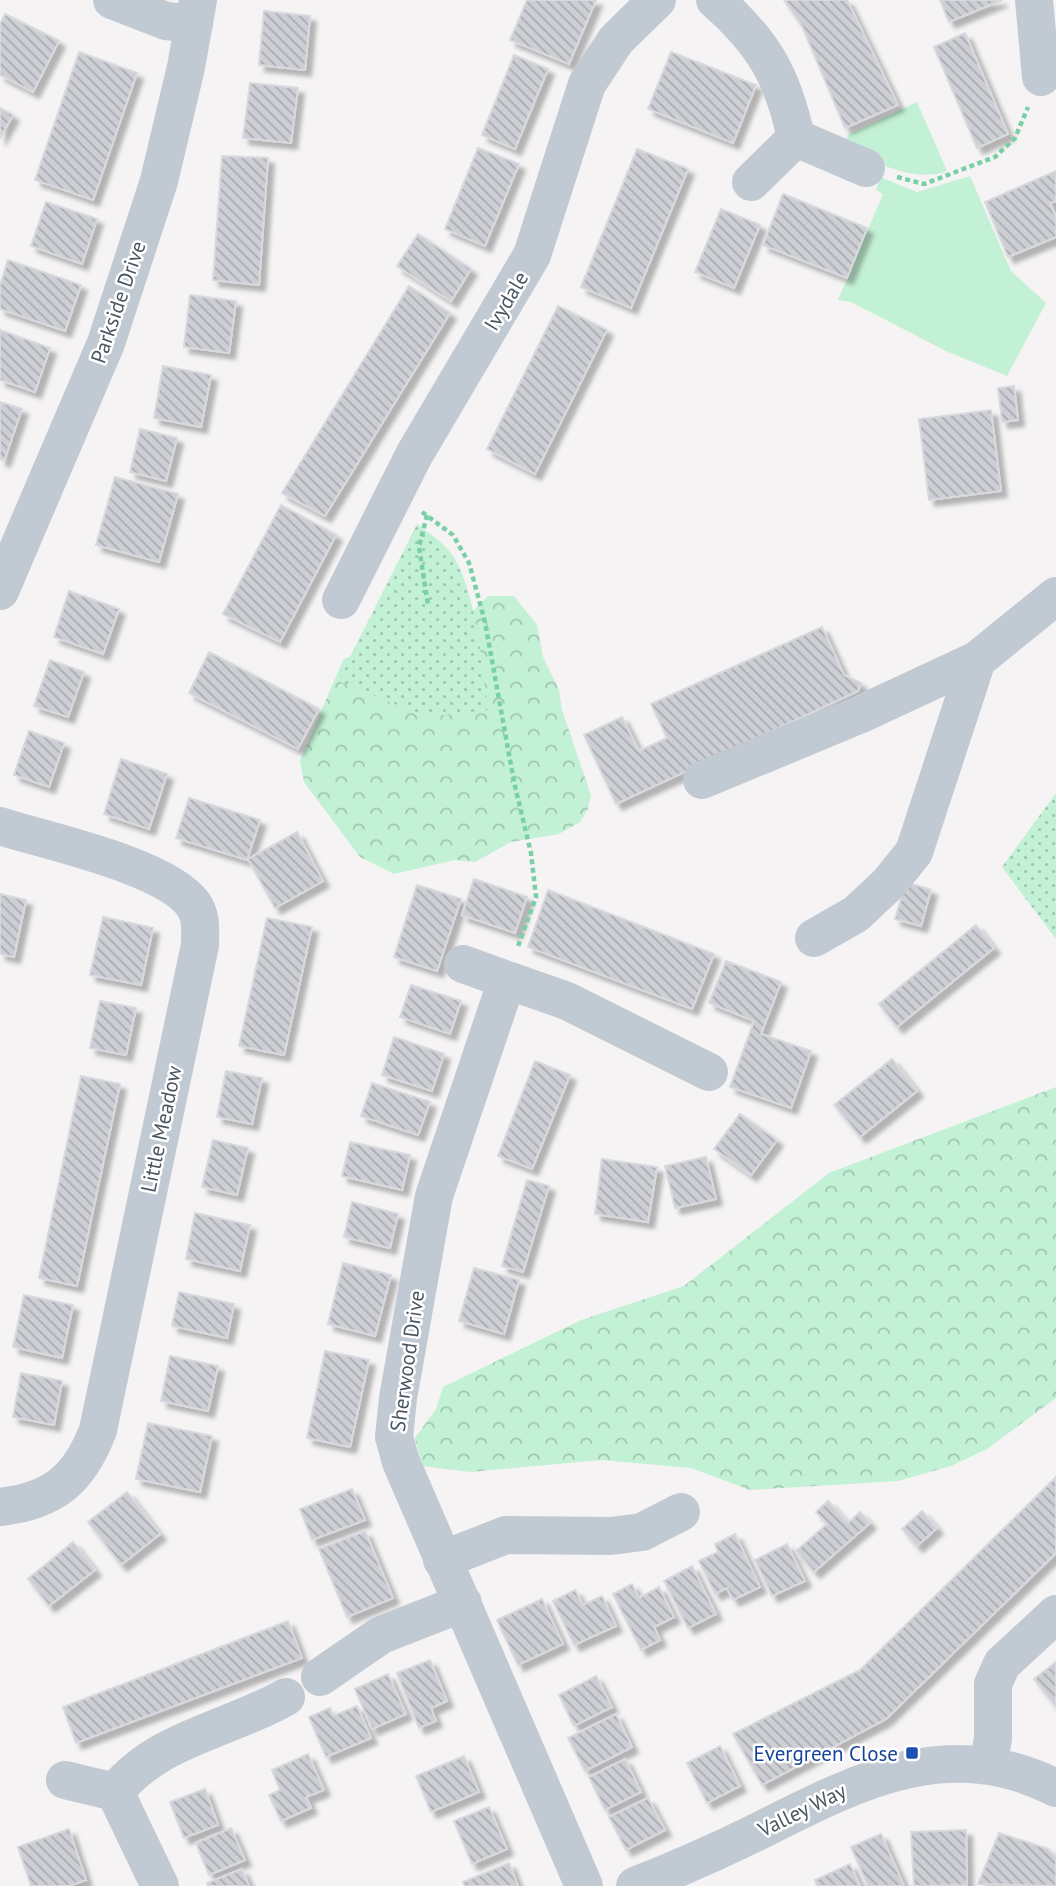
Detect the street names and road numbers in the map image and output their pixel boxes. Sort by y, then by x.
street label: Parkside Drive [84,237,152,367]
street label: Ivydale [478,266,534,336]
street label: Little Meadow [134,1063,188,1195]
street label: Sherwood Drive [384,1289,430,1433]
street label: Valley Way [753,1777,851,1843]

